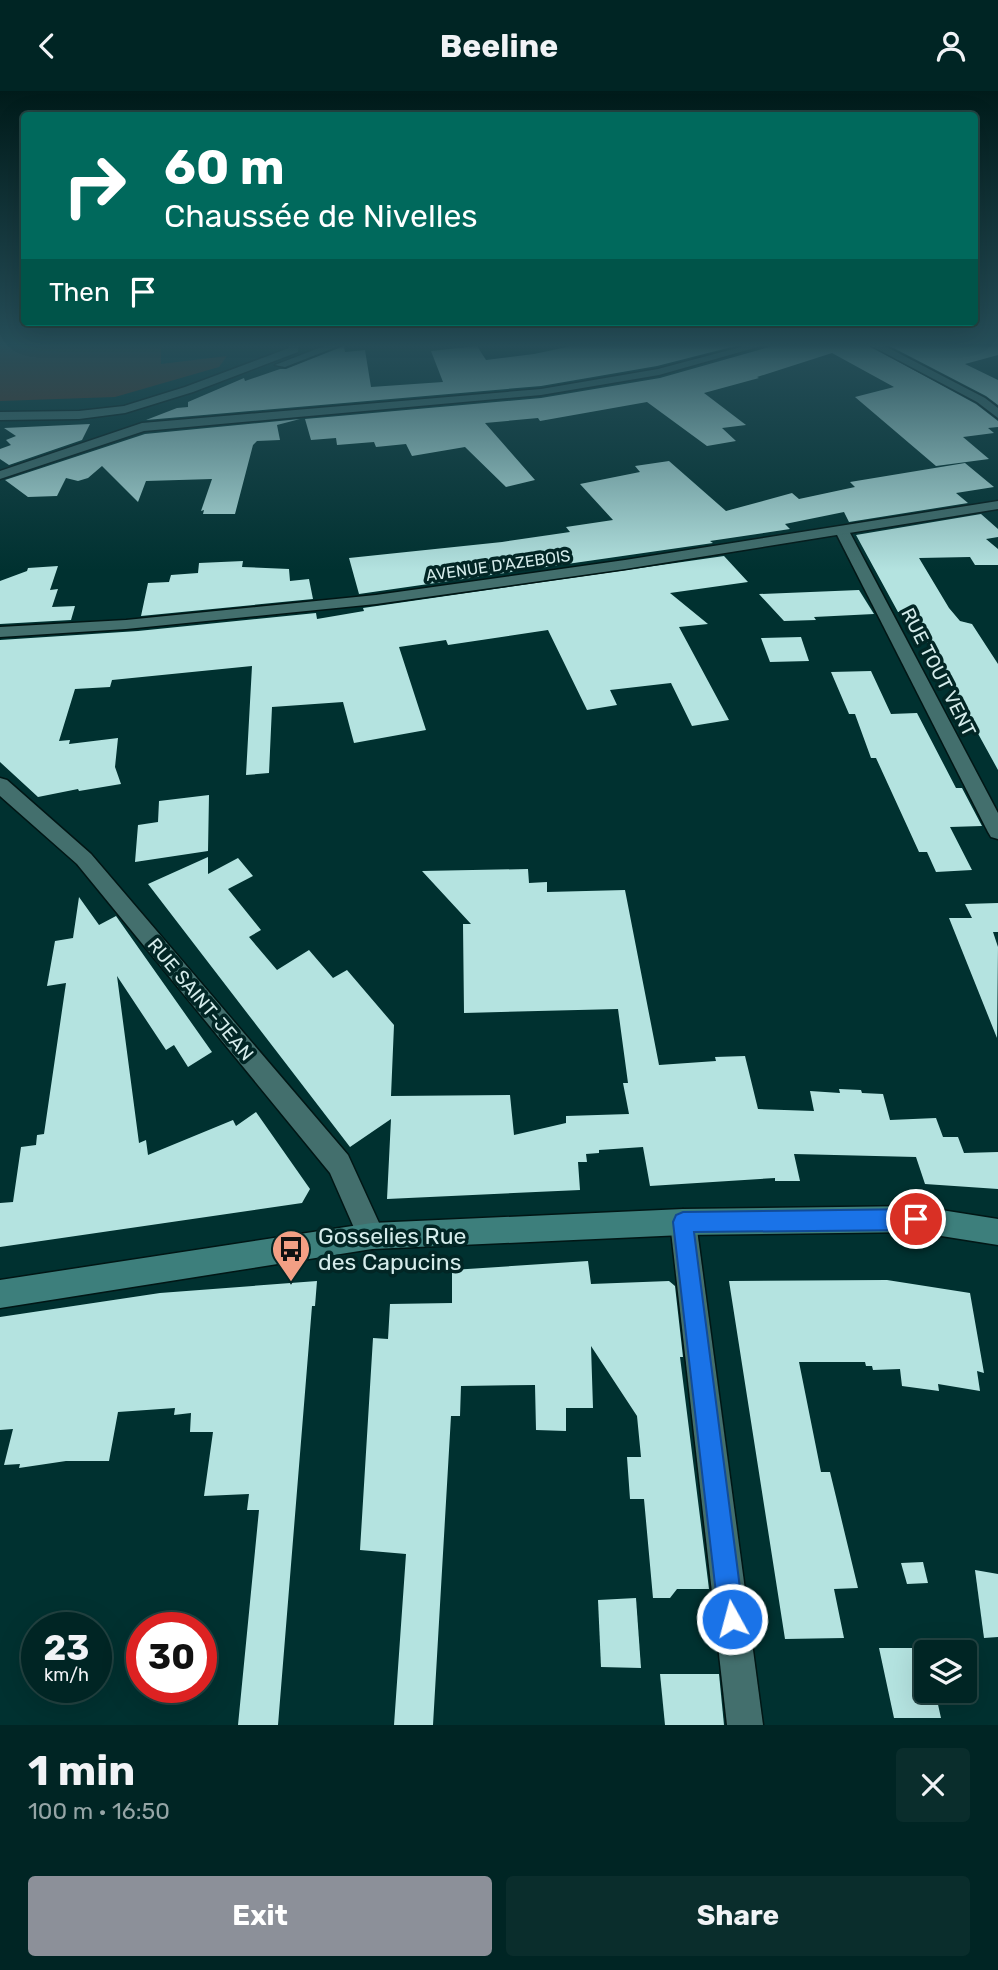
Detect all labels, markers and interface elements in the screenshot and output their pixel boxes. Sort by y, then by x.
icon: back [28,27,66,65]
text: Beeline [440,27,558,65]
icon: person [932,27,970,65]
text: 60 m [164,138,285,196]
icon: right [49,140,140,231]
text: Chaussée de Nivelles [164,197,478,235]
icon: arrive [124,273,162,311]
text: Then [49,277,110,308]
street label: AVENUE D'AZEBOIS [425,546,571,585]
street label: RUE TOUT VENT [896,604,981,740]
street label: RUE SAINT-JEAN [143,933,259,1065]
pin [886,1189,946,1249]
icon: arrive [897,1200,935,1238]
place label: Gosselies Rue des Capucins [318,1222,466,1276]
bus stop icon: Gosselies Rue des Capucins [270,1228,312,1283]
position arrow [695,1582,769,1656]
speed limit sign: 30 [126,1612,217,1703]
text: 23 [44,1627,89,1669]
map controls [914,1640,977,1703]
button: layers [914,1640,977,1703]
text: km/h [44,1664,89,1686]
text: 1 min [28,1746,135,1796]
button: close [896,1748,970,1822]
text: 100 m · 16:50 [28,1797,170,1825]
button: Exit [28,1876,492,1956]
button: Share [506,1876,970,1956]

